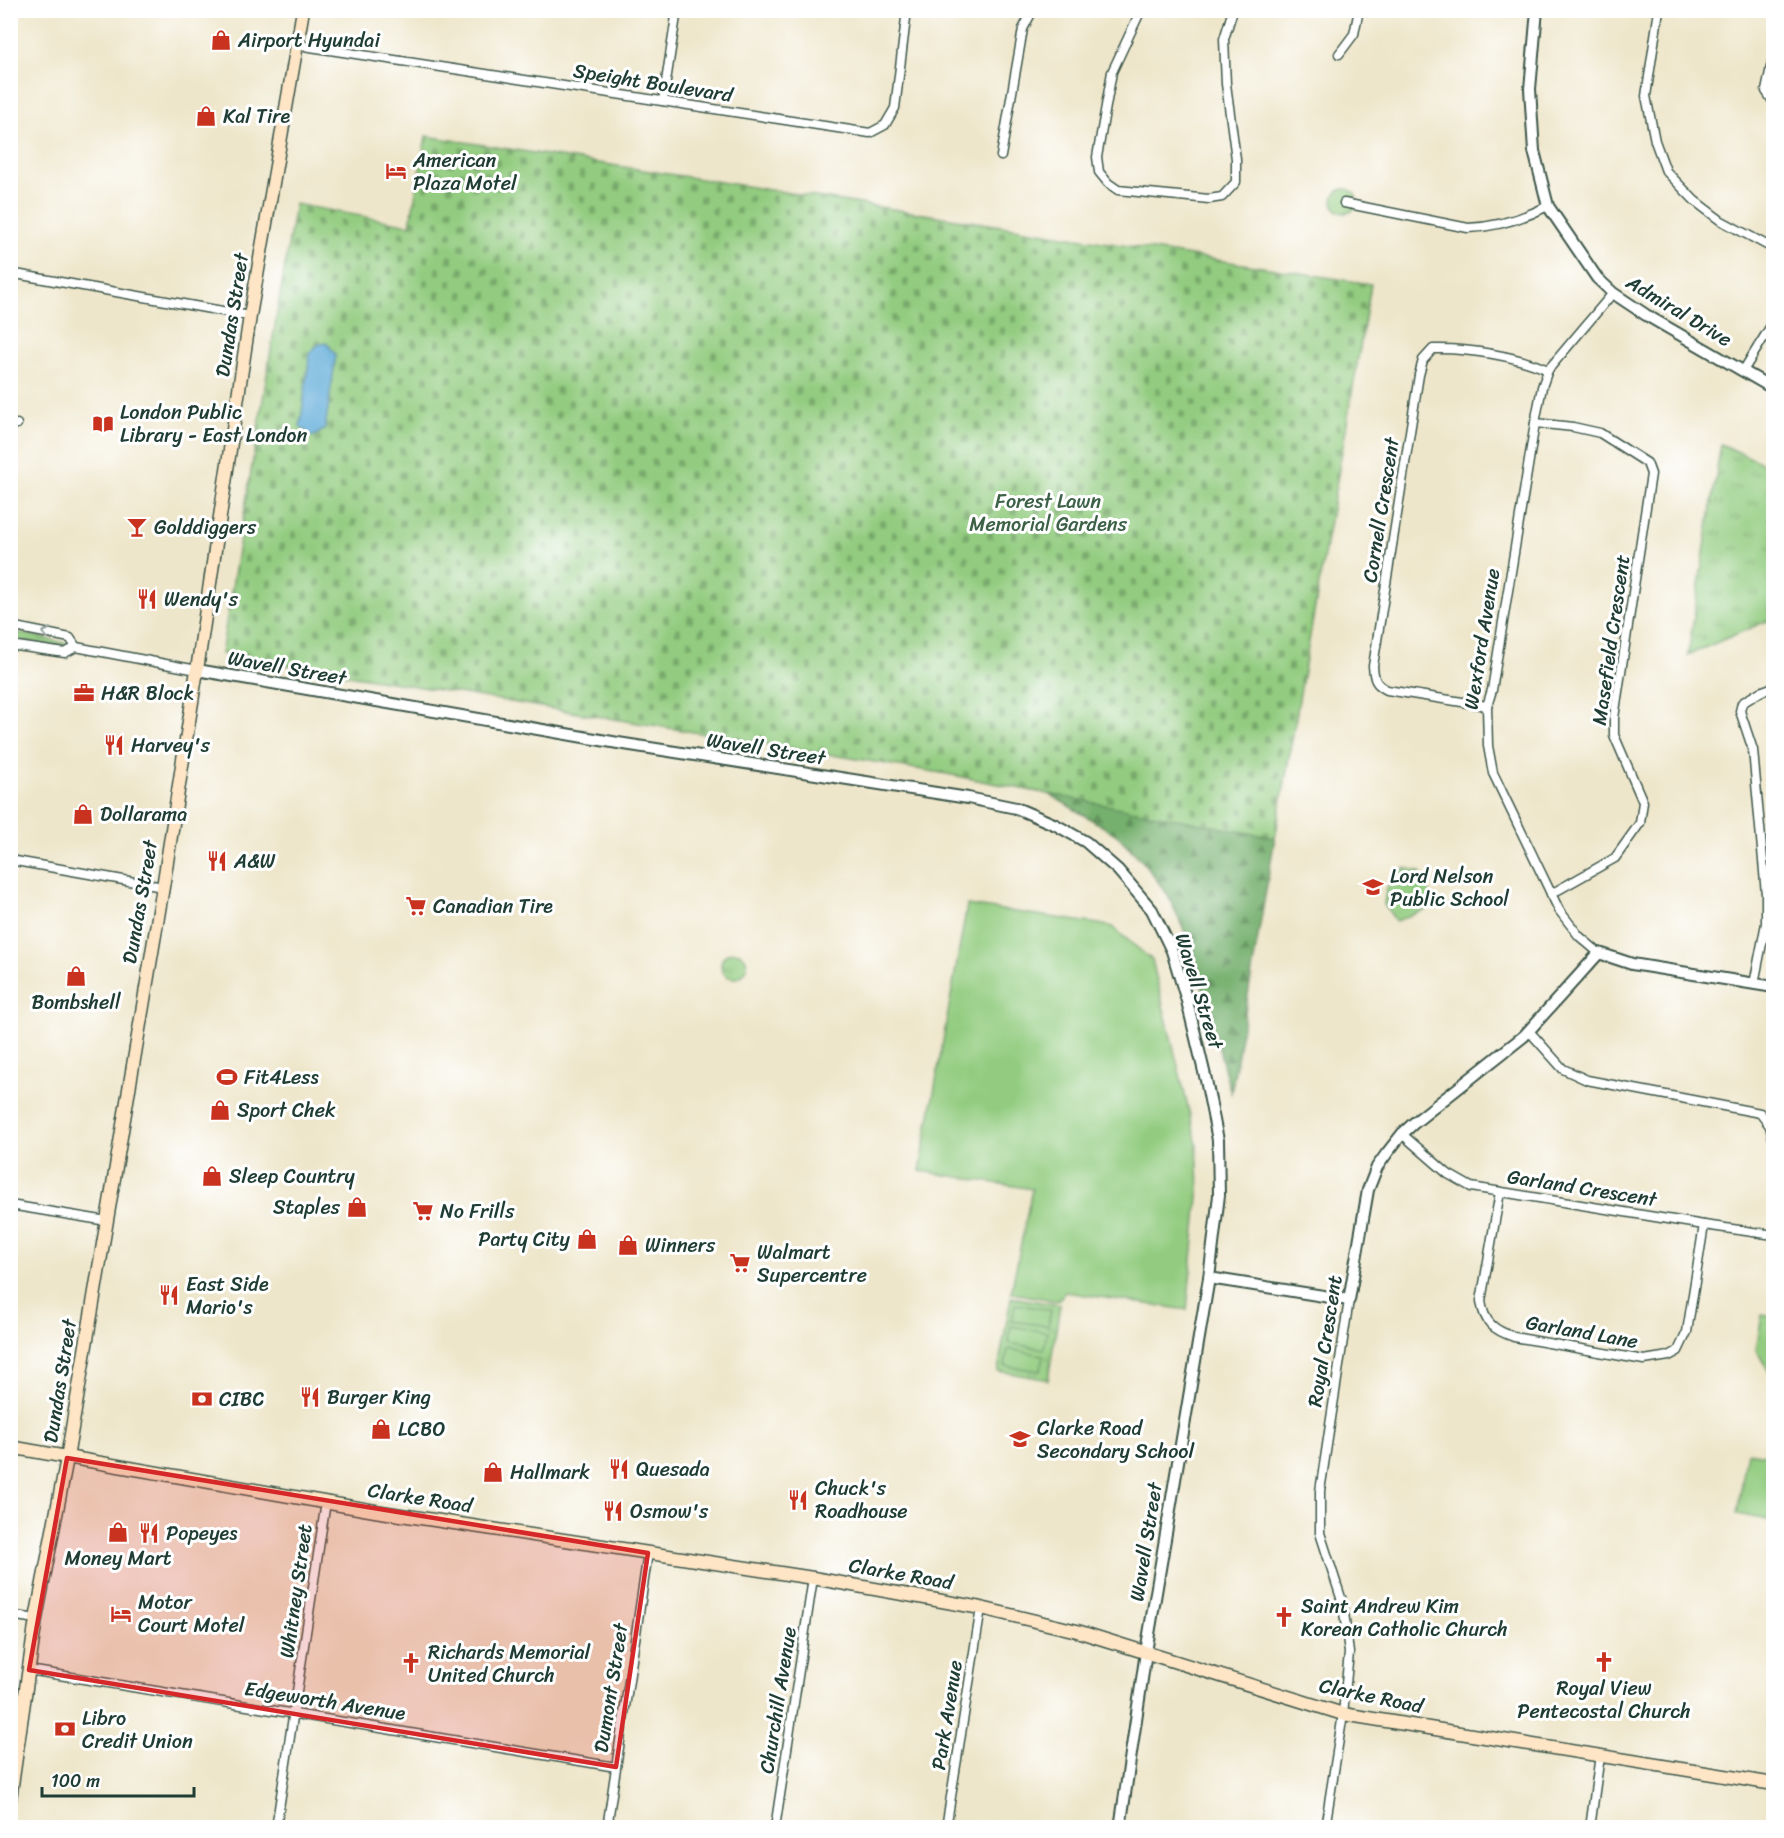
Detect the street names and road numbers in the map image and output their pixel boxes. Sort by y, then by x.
street label: Speight Boulevard [571,53,737,113]
street label: Dundas Street [205,250,259,379]
street label: Admiral Drive [1618,265,1739,357]
street label: Cornell Crescent [1352,434,1410,585]
street label: Masefield Crescent [1582,552,1640,727]
street label: Wexford Avenue [1454,566,1510,712]
street label: Wavell Street [225,640,350,696]
street label: Wavell Street [704,722,829,776]
street label: Dundas Street [112,837,168,967]
street label: Wavell Street [1165,929,1234,1054]
street label: Garland Crescent [1505,1159,1660,1217]
street label: Royal Crescent [1297,1272,1353,1409]
street label: Garland Lane [1523,1305,1641,1359]
street label: Dundas Street [33,1316,87,1445]
street label: Clarke Road [365,1472,476,1524]
street label: Wavell Street [1119,1479,1173,1604]
street label: Whitney Street [269,1521,323,1660]
street label: Clarke Road [846,1548,957,1601]
street label: Dumont Street [584,1620,639,1755]
street label: Churchill Avenue [749,1624,807,1776]
street label: Park Avenue [921,1658,973,1772]
street label: Clarke Road [1316,1668,1427,1724]
street label: Edgeworth Avenue [242,1671,408,1731]

